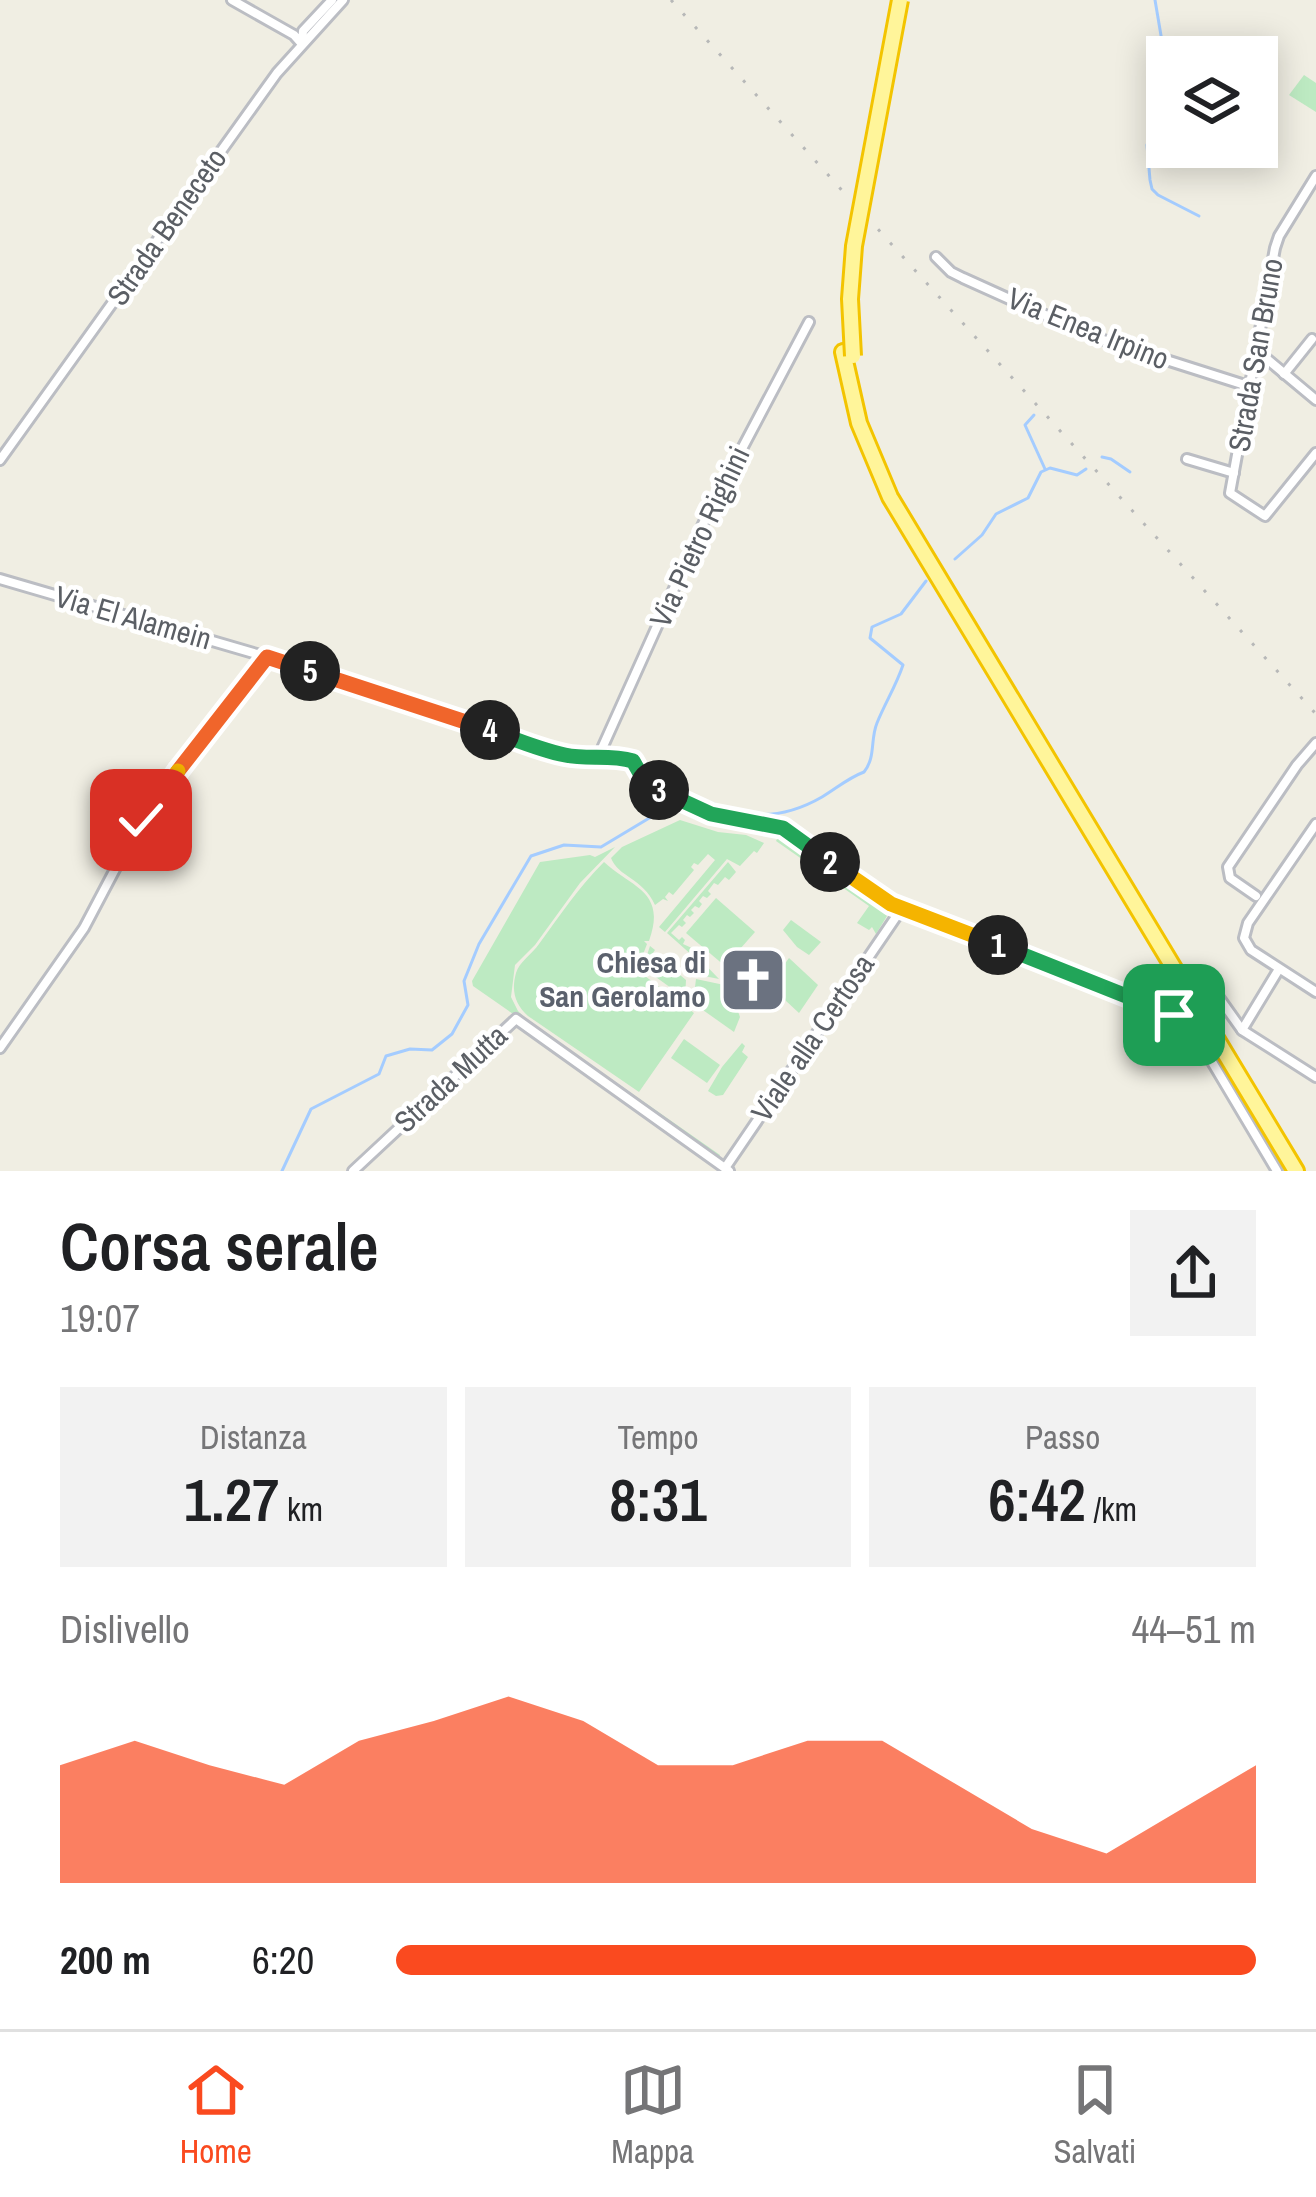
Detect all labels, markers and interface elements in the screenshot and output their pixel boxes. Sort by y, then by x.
map controls [1146,36,1278,168]
button: layers [1146,36,1278,168]
street label: Strada Beneceto [97,140,235,313]
street label: Strada San Bruno [1218,255,1292,455]
street label: Via Enea Irpino [1002,278,1175,379]
street label: Via Pietro Righini [640,440,758,633]
street label: Via El Alamein [50,576,216,658]
pin: 5 [280,641,340,701]
text: 5 [302,649,318,693]
pin: 4 [460,700,520,760]
text: 4 [482,708,498,752]
pin: 3 [629,760,689,820]
text: 3 [651,768,667,812]
pin [90,769,192,871]
icon: check [108,787,174,853]
pin: 2 [800,832,860,892]
text: 2 [822,840,838,884]
pin: 1 [968,915,1028,975]
text: 1 [990,923,1006,967]
place label: Chiesa di San Gerolamo [539,942,706,1016]
church icon: Chiesa di San Gerolamo [718,945,788,1015]
street label: Viale alla Certosa [741,946,883,1129]
pin [1123,964,1225,1066]
icon: arrive [1141,982,1207,1048]
street label: Strada Mutta [385,1015,516,1141]
text: Corsa serale [60,1202,379,1291]
button: share [1130,1210,1256,1336]
text: 19:07 [60,1292,140,1344]
text: Distanza [200,1415,307,1459]
text: Tempo [617,1415,699,1459]
text: Passo [1025,1415,1100,1459]
text: 1.27 [184,1459,279,1540]
text: 8:31 [609,1459,707,1540]
text: 6:42 [988,1459,1086,1540]
text: km [279,1487,323,1531]
text: /km [1086,1487,1137,1531]
text: Dislivello [60,1603,190,1655]
text: 44–51 m [1132,1603,1256,1655]
text: 200 m [60,1934,151,1986]
text: 6:20 [252,1934,314,1986]
tab: Home [180,2057,252,2173]
tab: Mappa [611,2057,694,2173]
tab: Salvati [1054,2057,1136,2173]

